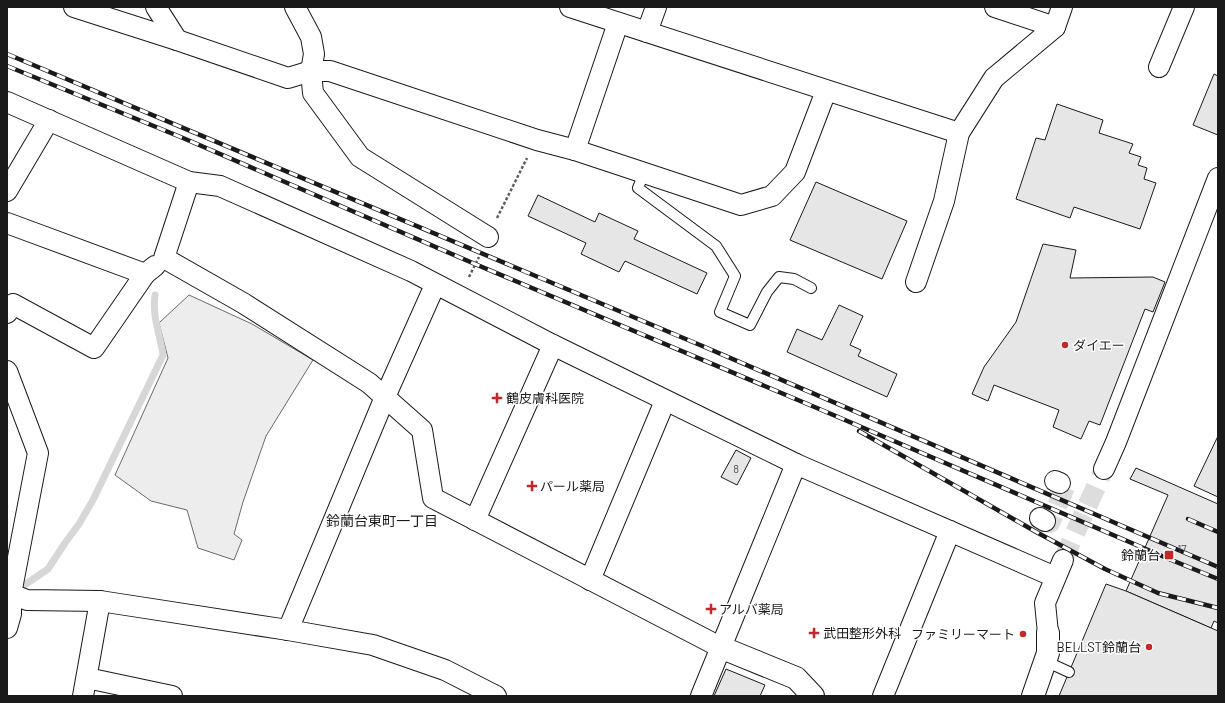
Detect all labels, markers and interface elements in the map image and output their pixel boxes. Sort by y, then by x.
place label: ダイエー [1073,337,1125,353]
marker: ダイエー [1060,340,1070,350]
place label: 鶴皮膚科医院 [506,390,584,406]
marker: 鶴皮膚科医院 [491,392,503,404]
house number: 8 [733,462,739,475]
place label: パール薬局 [540,478,605,494]
marker: パール薬局 [527,481,537,491]
district label: 鈴蘭台東町一丁目 [326,512,438,529]
house number: 17 [1177,542,1187,555]
place label: 鈴蘭台 [1121,547,1160,563]
marker: 鈴蘭台 [1163,549,1175,561]
place label: アルバ薬局 [719,601,784,617]
marker: アルバ薬局 [706,604,716,614]
place label: 武田整形外科 [823,625,901,641]
place label: ファミリーマート [911,626,1015,642]
marker: 武田整形外科 [808,627,820,639]
marker: ファミリーマート [1018,629,1028,639]
place label: BELLST鈴蘭台 [1056,639,1141,655]
marker: BELLST鈴蘭台 [1144,642,1154,652]

